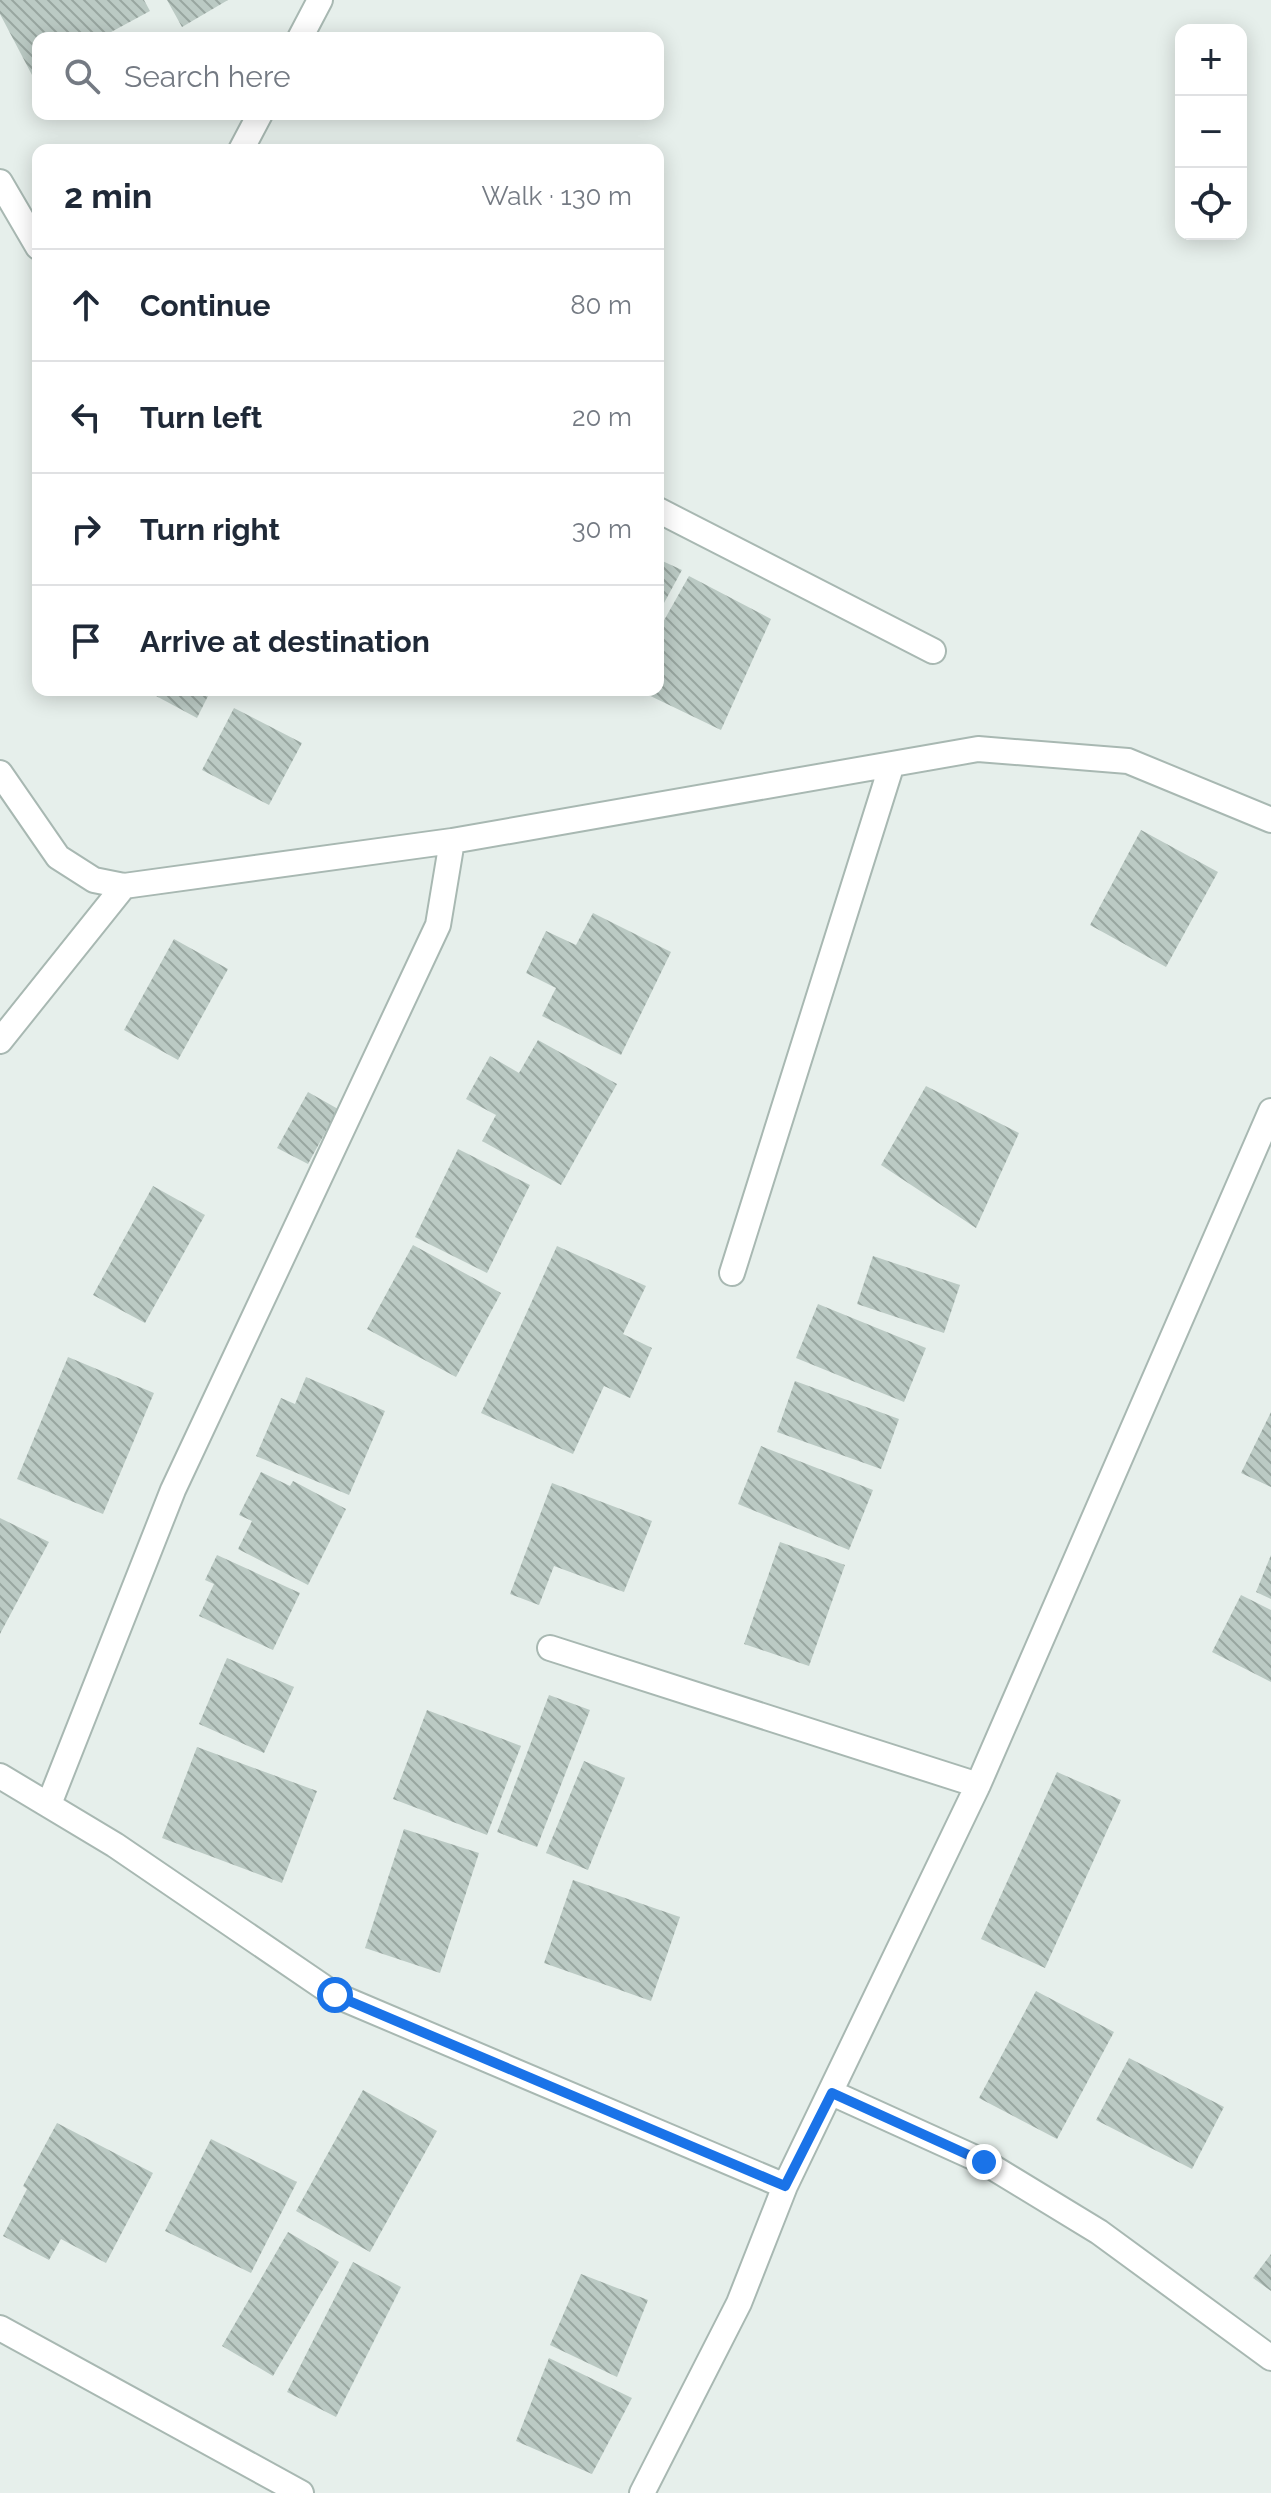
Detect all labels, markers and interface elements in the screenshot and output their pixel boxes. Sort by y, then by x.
map controls [1175,24,1247,240]
button: + [1175,24,1247,96]
search box [32,32,664,120]
icon: search [60,54,104,98]
text: Search here [124,59,291,94]
button: − [1175,96,1247,168]
button: locate [1175,168,1247,240]
text: 2 min [64,176,152,216]
text: Walk · 130 m [482,181,632,211]
icon: ahead [64,283,108,327]
text: Continue [140,288,271,323]
text: 80 m [570,290,632,320]
icon: left [64,395,108,439]
text: Turn left [140,400,262,435]
text: 20 m [572,402,632,432]
icon: right [64,507,108,551]
text: Turn right [140,512,280,547]
text: 30 m [572,514,632,544]
icon: arrive [64,619,108,663]
text: Arrive at destination [140,624,430,659]
route start [317,1977,353,2013]
route end [966,2144,1002,2180]

